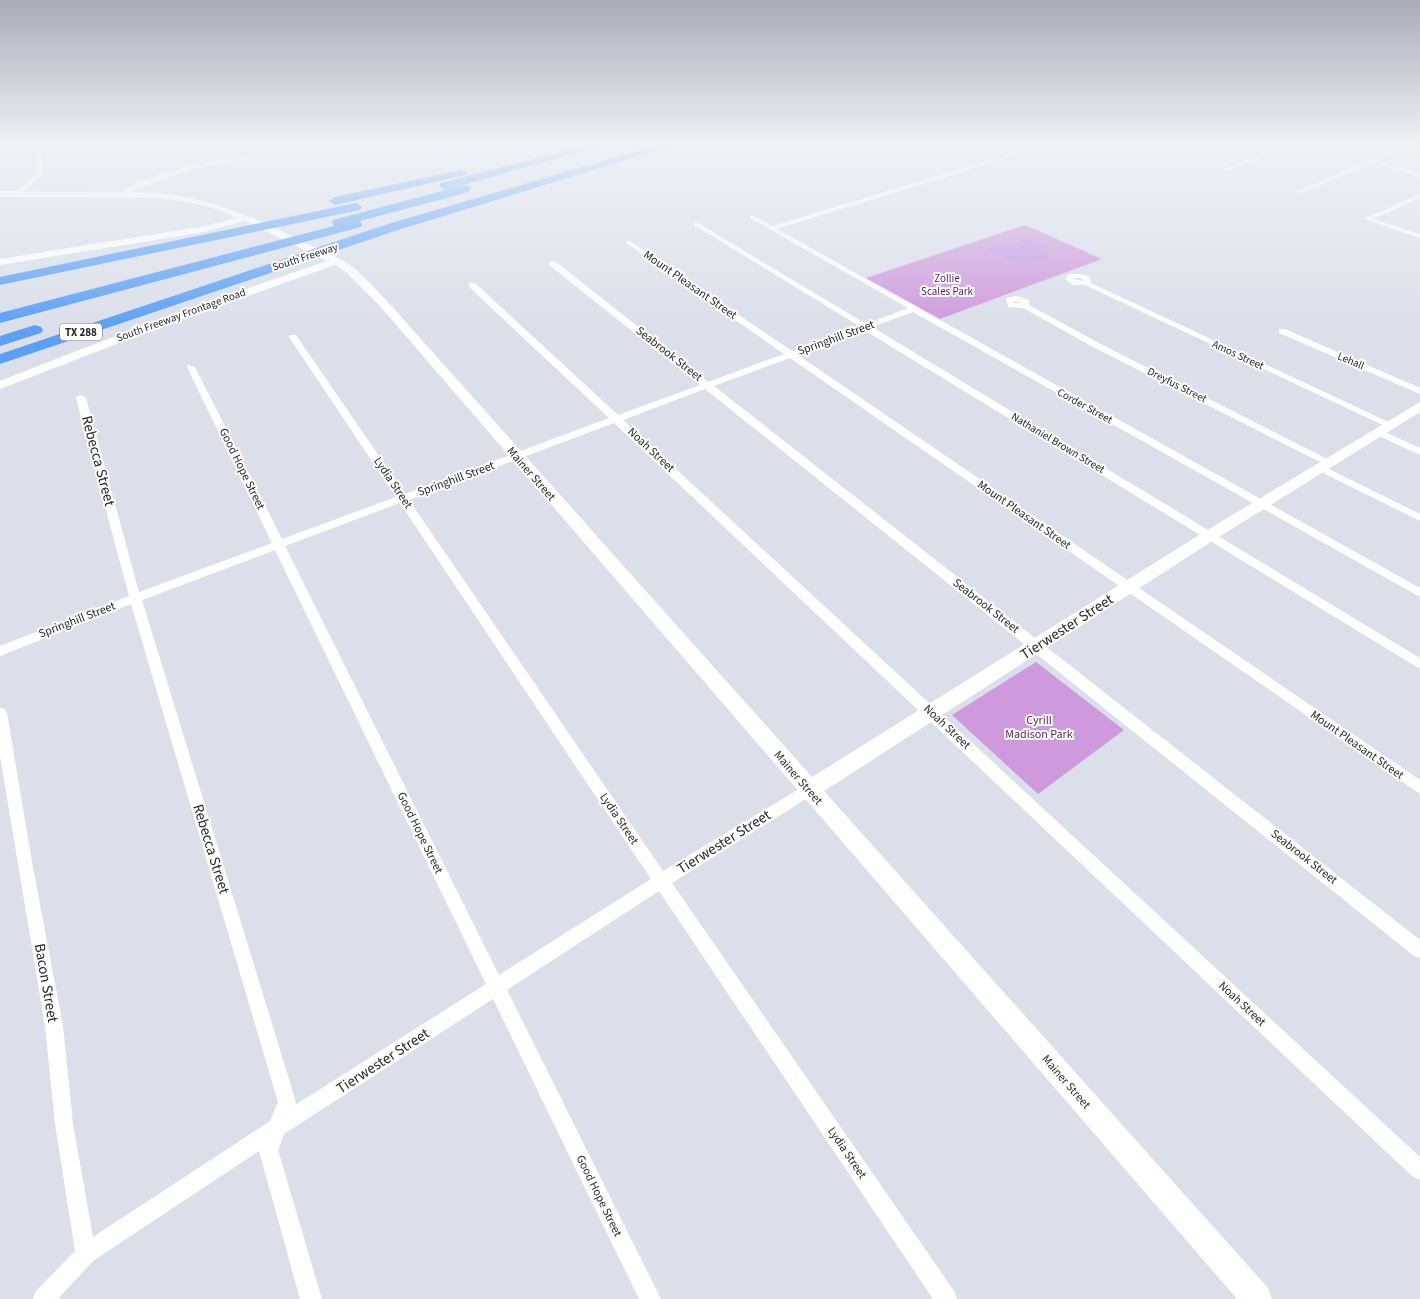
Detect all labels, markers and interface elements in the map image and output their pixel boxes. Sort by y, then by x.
street label: South Freeway [270,239,340,275]
street label: Mount Pleasant Street [640,246,740,324]
park label: Zollie Scales Park [921,271,974,299]
street label: South Freeway Frontage Road [114,285,248,345]
street label: Springhill Street [795,316,877,360]
street label: Seabrook Street [632,323,706,385]
road number: TX 288 [60,324,102,341]
street label: Amos Street [1210,336,1267,374]
street label: Lehall [1335,349,1367,373]
street label: Dreyfus Street [1145,364,1209,406]
street label: Corder Street [1055,385,1116,428]
street label: Nathaniel Brown Street [1008,409,1108,477]
street label: Rebecca Street [76,413,120,509]
street label: Noah Street [624,424,678,476]
street label: Good Hope Street [215,425,269,513]
street label: Mainer Street [503,443,559,505]
street label: Lydia Street [369,454,417,512]
street label: Springhill Street [415,457,497,501]
street label: Mount Pleasant Street [974,476,1074,554]
street label: Seabrook Street [949,575,1023,637]
street label: Tierwester Street [1016,589,1118,665]
street label: Springhill Street [36,598,118,642]
street label: Noah Street [920,701,974,753]
street label: Mount Pleasant Street [1307,706,1407,784]
park label: Cyrill Madison Park [1005,712,1073,743]
street label: Mainer Street [770,747,826,809]
street label: Good Hope Street [393,789,447,877]
street label: Lydia Street [595,790,643,848]
street label: Rebecca Street [187,801,235,897]
street label: Tierwester Street [673,805,775,879]
street label: Seabrook Street [1267,826,1341,888]
street label: Bacon Street [29,942,63,1024]
street label: Noah Street [1215,978,1269,1030]
street label: Tierwester Street [332,1023,434,1099]
street label: Mainer Street [1038,1051,1094,1113]
street label: Lydia Street [823,1124,871,1182]
street label: Good Hope Street [572,1152,626,1240]

